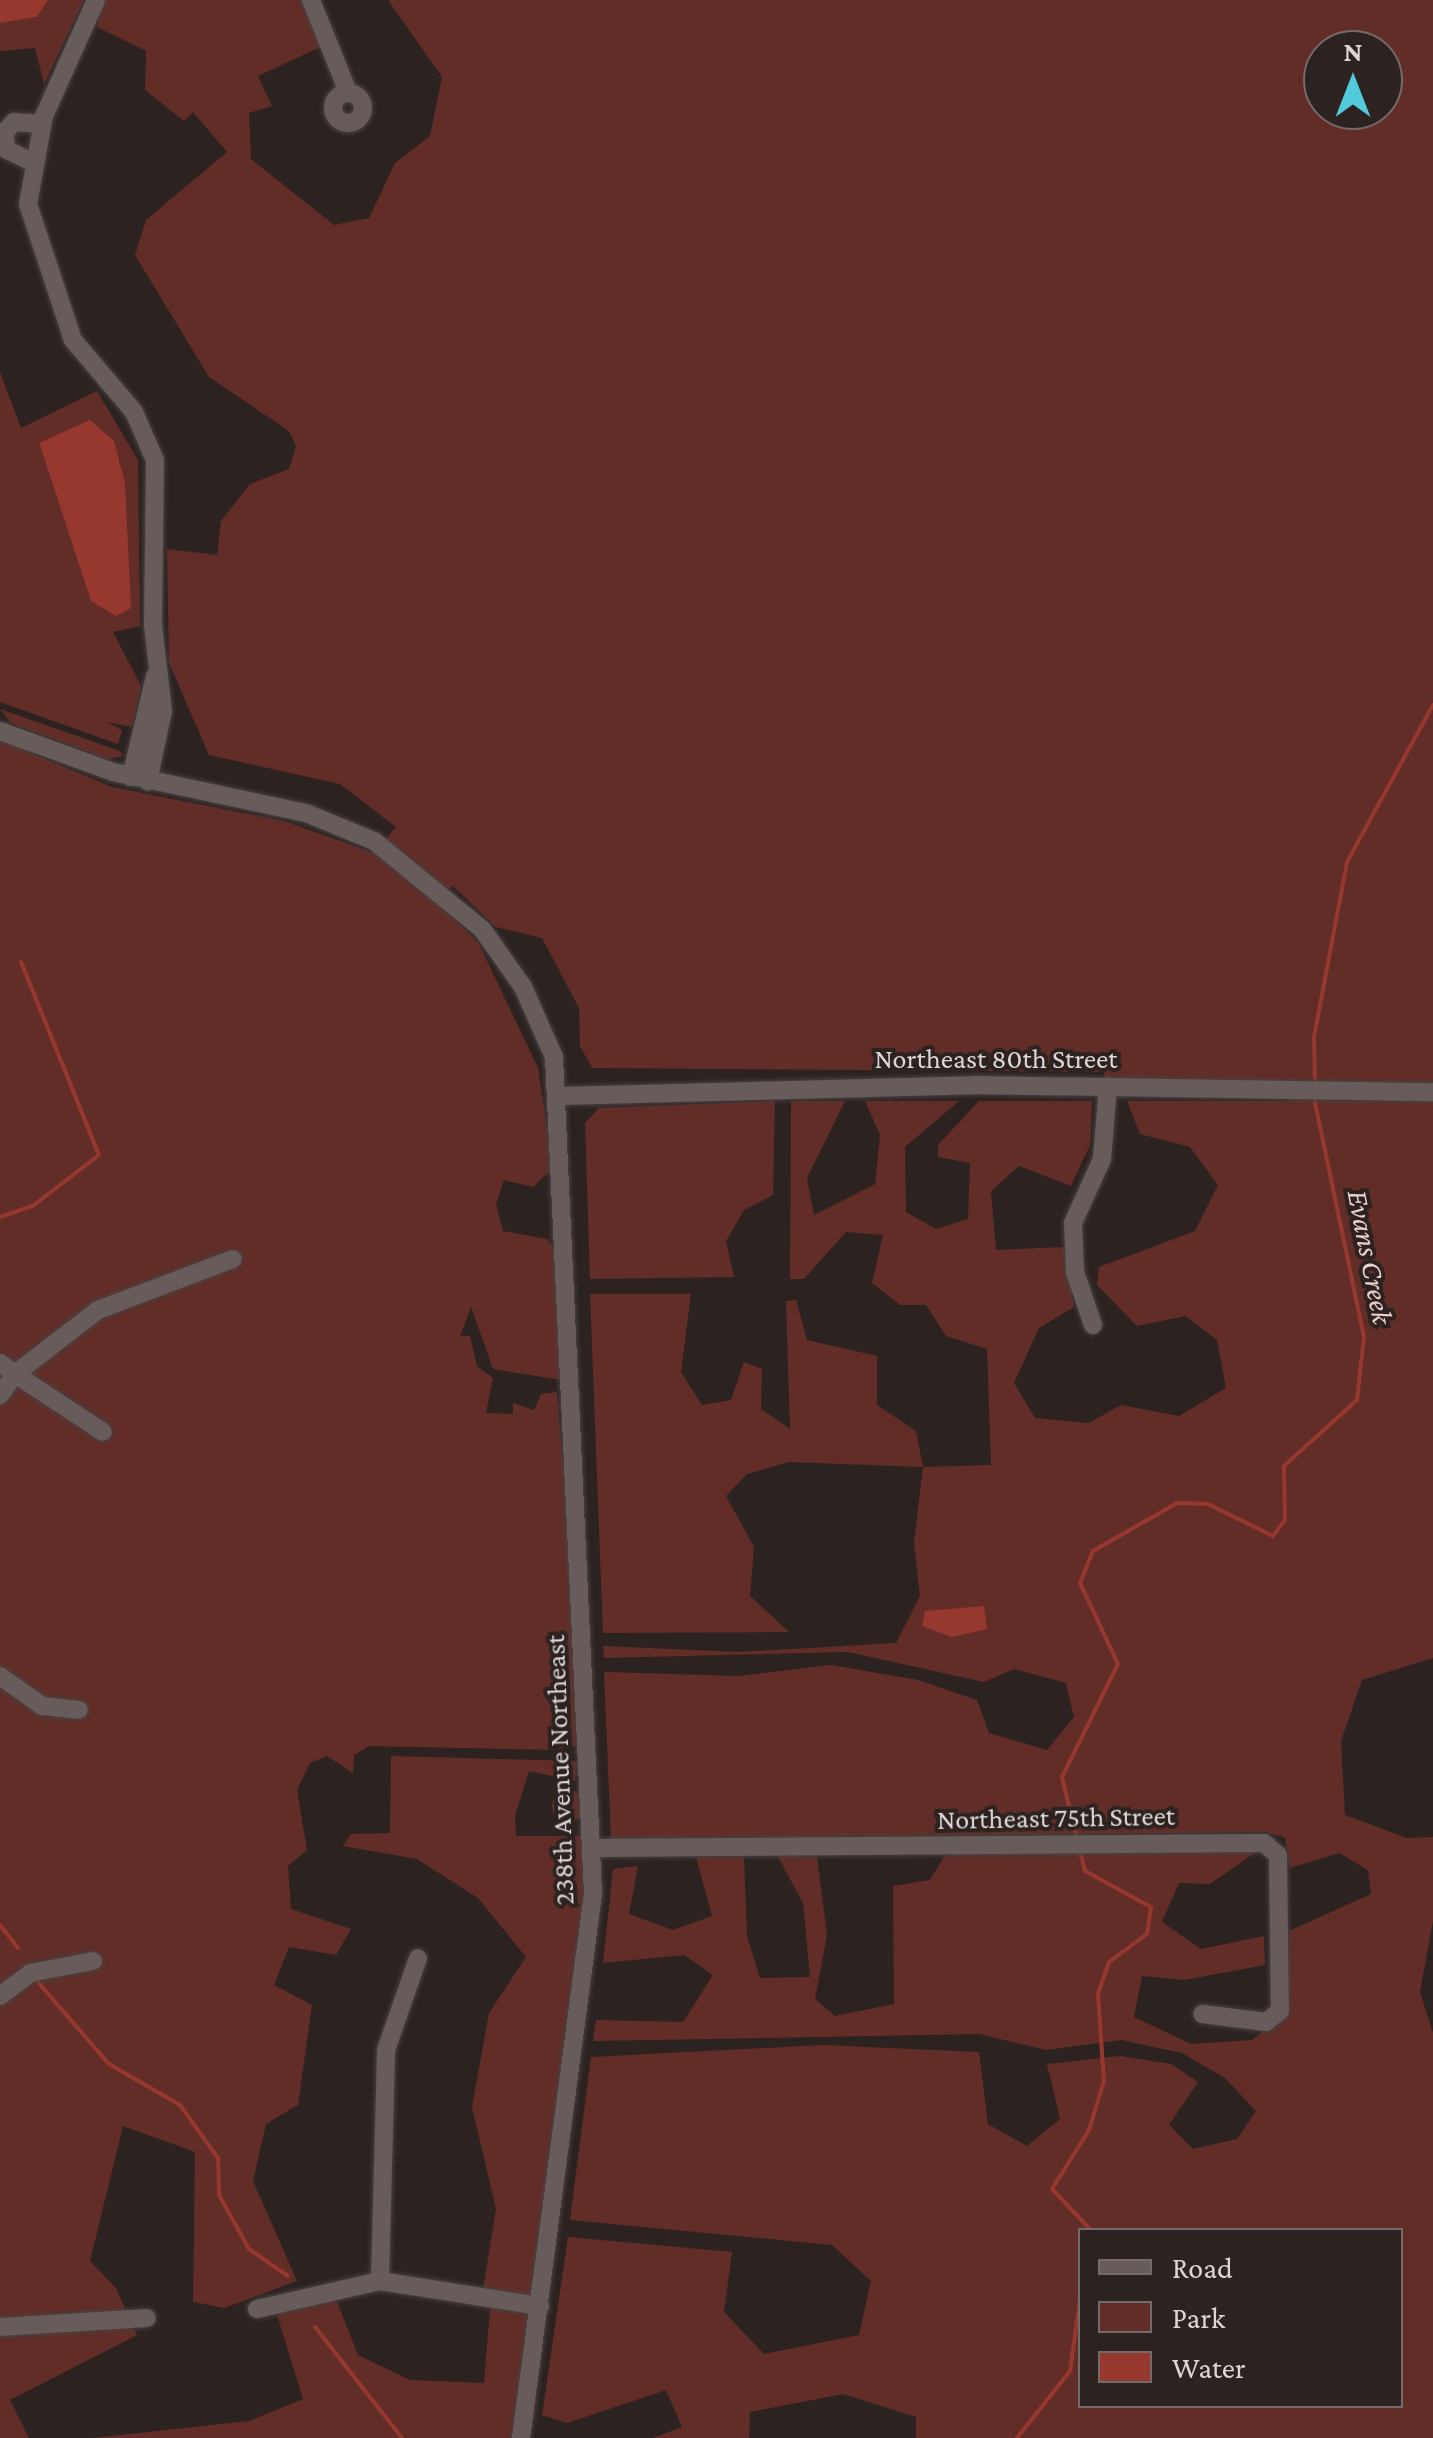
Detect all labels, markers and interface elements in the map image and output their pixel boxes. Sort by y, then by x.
north arrow [1303,30,1403,130]
text: N [1343,36,1363,67]
street label: Northeast 80th Street [874,1042,1118,1076]
water label: Evans Creek [1339,1187,1401,1327]
street label: 238th Avenue Northeast [538,1634,582,1906]
street label: Northeast 75th Street [937,1799,1175,1837]
legend [1078,2228,1403,2408]
text: Road [1172,2251,1233,2284]
text: Park [1172,2301,1225,2334]
text: Water [1172,2351,1246,2384]

